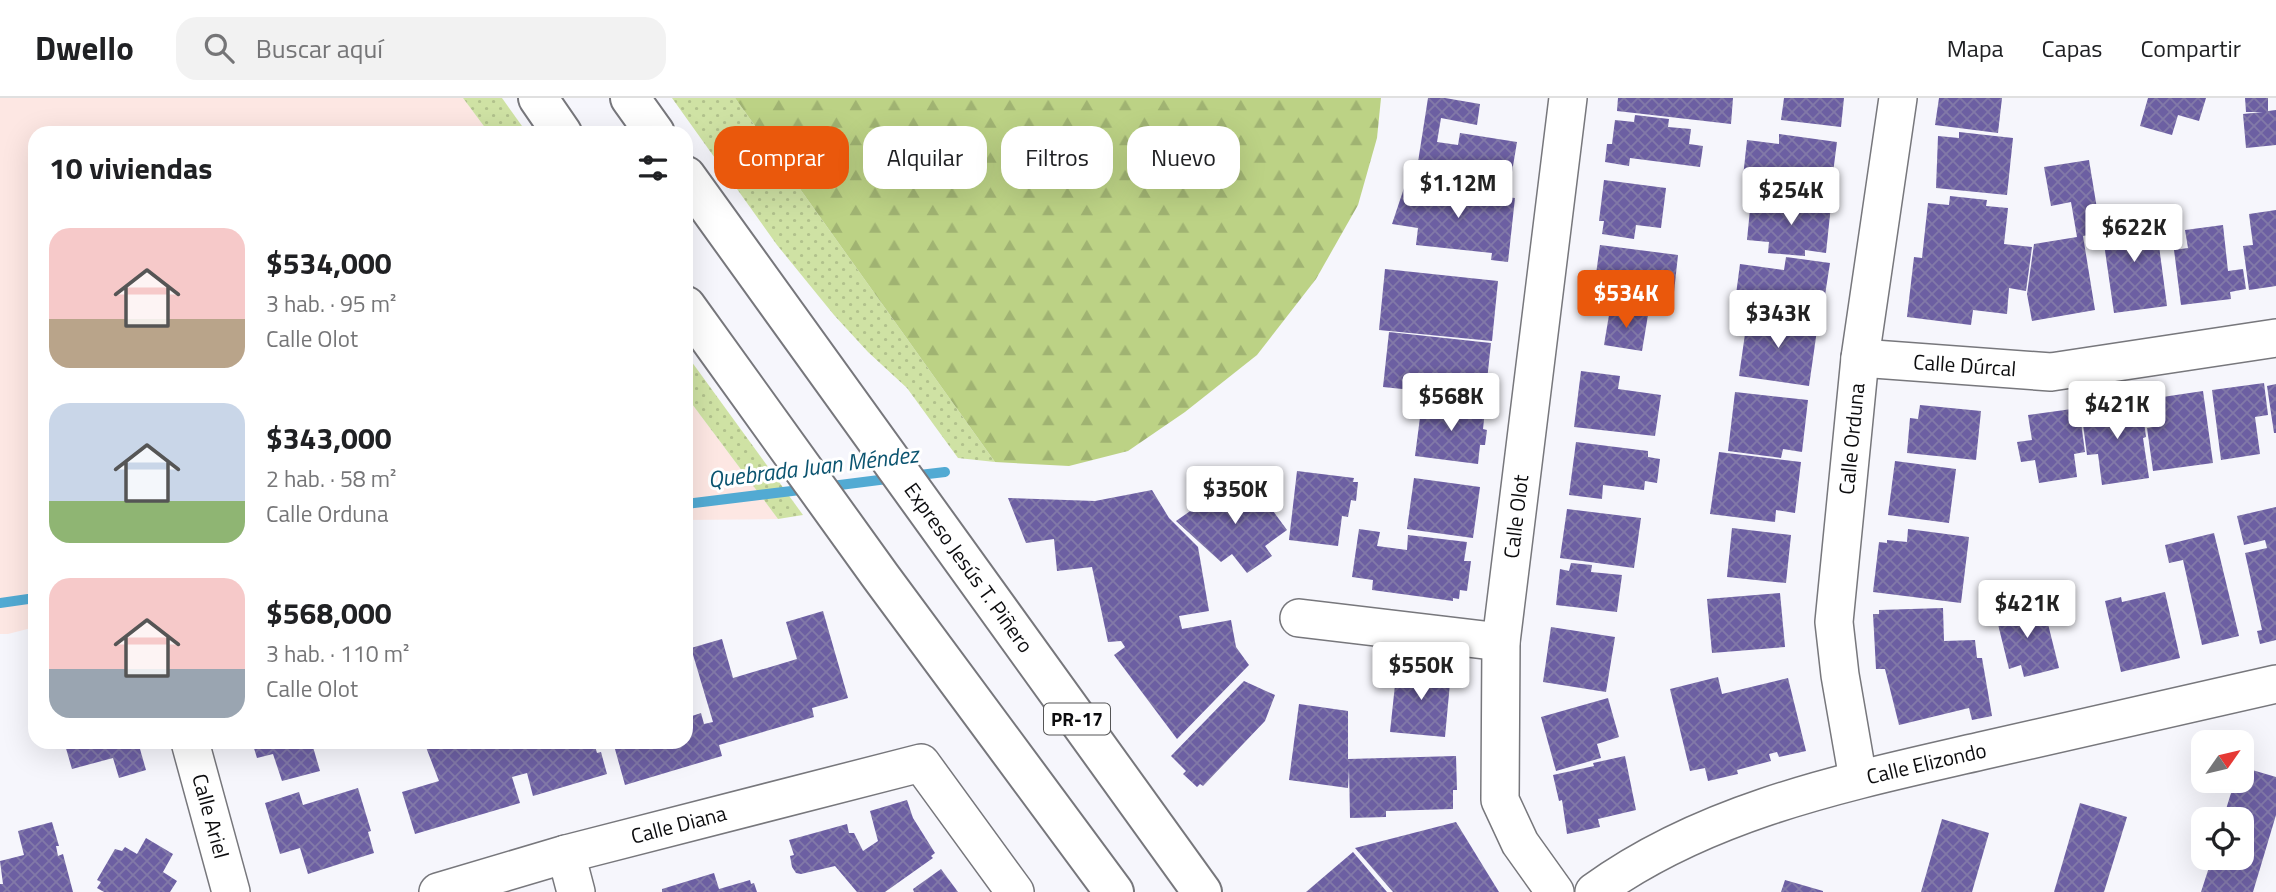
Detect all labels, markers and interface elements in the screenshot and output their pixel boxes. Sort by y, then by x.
search box [176,17,666,80]
text: Dwello [35,23,134,73]
icon: search [200,29,238,67]
text: Buscar aquí [256,29,383,68]
text: Mapa [1947,30,2004,66]
text: Capas [2042,30,2102,66]
text: Compartir [2140,30,2241,66]
chip: Comprar [714,126,849,189]
chip: Alquilar [863,126,987,189]
chip: Filtros [1001,126,1113,189]
chip: Nuevo [1127,126,1240,189]
text: 10 viviendas [49,145,212,191]
icon: filters [634,149,672,187]
pin: $1.12M [1401,160,1515,220]
text: $1.12M [1419,165,1497,200]
pin: $254K [1742,167,1840,227]
text: $254K [1758,172,1824,207]
pin: $622K [2085,204,2183,264]
text: $622K [2101,209,2167,244]
text: $534,000 [266,240,392,286]
icon: home [105,256,189,340]
pin: $534K [1577,271,1675,330]
text: $534K [1593,275,1659,310]
text: 3 hab. · 95 m² [266,286,396,321]
pin: $343K [1729,290,1827,350]
text: $343K [1745,295,1811,330]
text: Calle Olot [266,321,358,356]
street label: Calle Dúrcal [1912,345,2017,384]
pin: $568K [1402,374,1500,433]
text: $568K [1418,378,1484,413]
street label: Calle Orduna [1830,381,1873,496]
pin: $421K [2068,382,2166,441]
text: $421K [2084,386,2150,421]
text: $343,000 [266,415,392,461]
icon: home [105,431,189,515]
water label: Quebrada Juan Méndez [706,436,923,497]
text: 2 hab. · 58 m² [266,461,396,496]
pin: $350K [1186,466,1284,526]
text: $350K [1202,471,1268,506]
street label: Calle Olot [1494,472,1537,560]
street label: Expreso Jesús T. Piñero [897,475,1042,659]
text: Calle Orduna [266,496,388,531]
pin: $421K [1978,580,2076,640]
text: $421K [1994,585,2060,620]
text: $568,000 [266,590,392,636]
icon: home [105,606,189,690]
text: 3 hab. · 110 m² [266,636,409,671]
pin: $550K [1372,642,1470,702]
text: $550K [1388,647,1454,682]
text: Calle Olot [266,671,358,706]
road number: PR-17 [1044,704,1110,734]
north arrow [2191,730,2254,793]
map controls [2191,730,2254,870]
street label: Calle Elizondo [1863,733,1989,792]
street label: Calle Ariel [184,770,238,862]
street label: Calle Diana [627,796,730,852]
button: locate [2191,807,2254,870]

